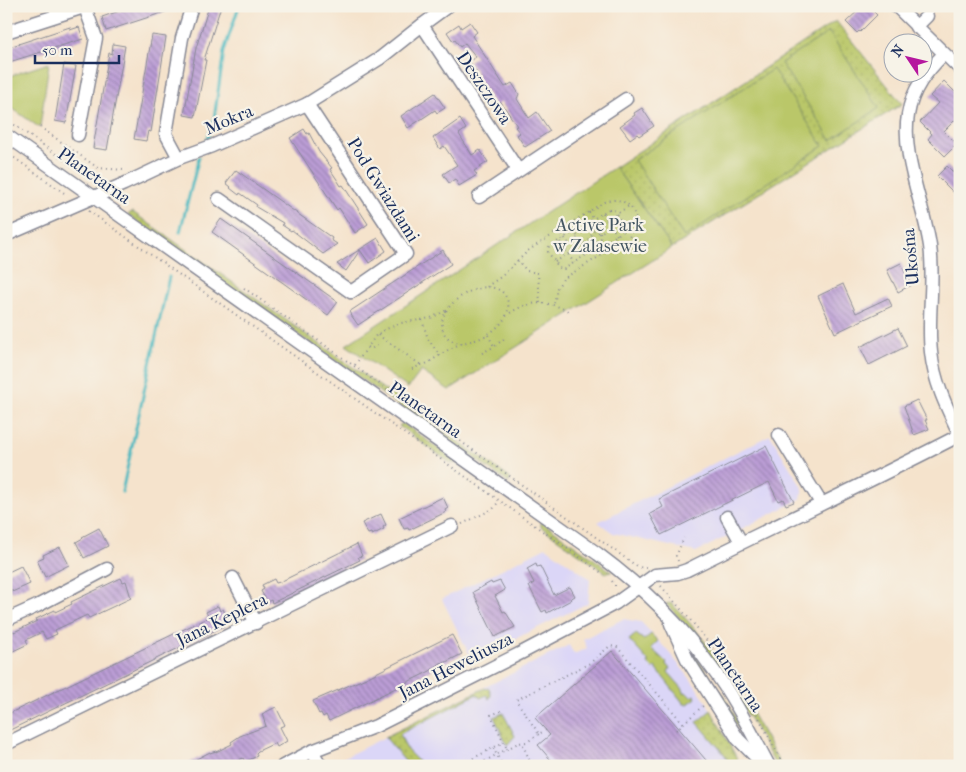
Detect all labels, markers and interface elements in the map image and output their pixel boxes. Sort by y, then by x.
scale bar [35,32,119,64]
north arrow [884,32,934,82]
text: 50 m [42,41,73,59]
text: N [888,41,908,60]
street label: Deszczowa [452,48,516,129]
street label: Mokra [202,100,257,140]
street label: Pod Gwiazdami [342,134,424,247]
street label: Planetarna [53,143,135,209]
park label: Active Park w Zalasewie [552,215,647,257]
street label: Ukośna [898,227,924,287]
street label: Planetarna [384,377,466,443]
street label: Jana Keplera [171,589,271,652]
street label: Jana Heweliusza [394,628,517,705]
street label: Planetarna [703,634,768,716]

